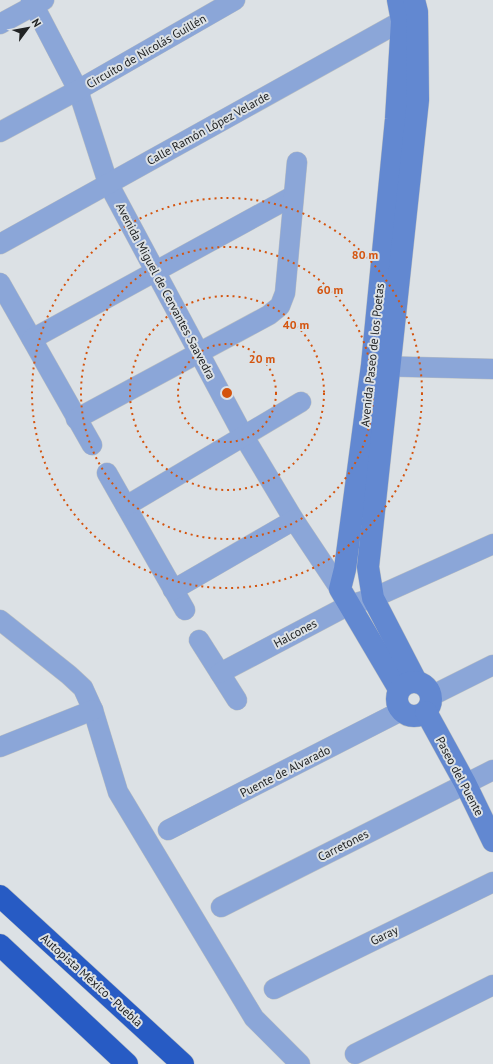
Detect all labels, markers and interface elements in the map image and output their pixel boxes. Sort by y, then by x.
north arrow [8,8,48,48]
street label: Circuito de Nicolás Guillén [83,11,209,91]
text: N [29,16,44,29]
street label: Calle Ramón López Velarde [144,88,272,168]
street label: Avenida Miguel de Cervantes Saavedra [113,200,219,382]
text: 80 m [352,247,378,262]
text: 60 m [317,282,343,297]
street label: Avenida Paseo de los Poetas [357,282,387,428]
text: 40 m [283,317,309,332]
text: 20 m [249,351,275,366]
centre of rings [220,386,234,400]
street label: Halcones [271,615,319,651]
street label: Paseo del Puente [433,734,487,818]
street label: Puente de Alvarado [237,742,333,800]
street label: Carretones [315,826,371,864]
street label: Garay [368,922,401,948]
street label: Autopista México - Puebla [38,930,146,1030]

